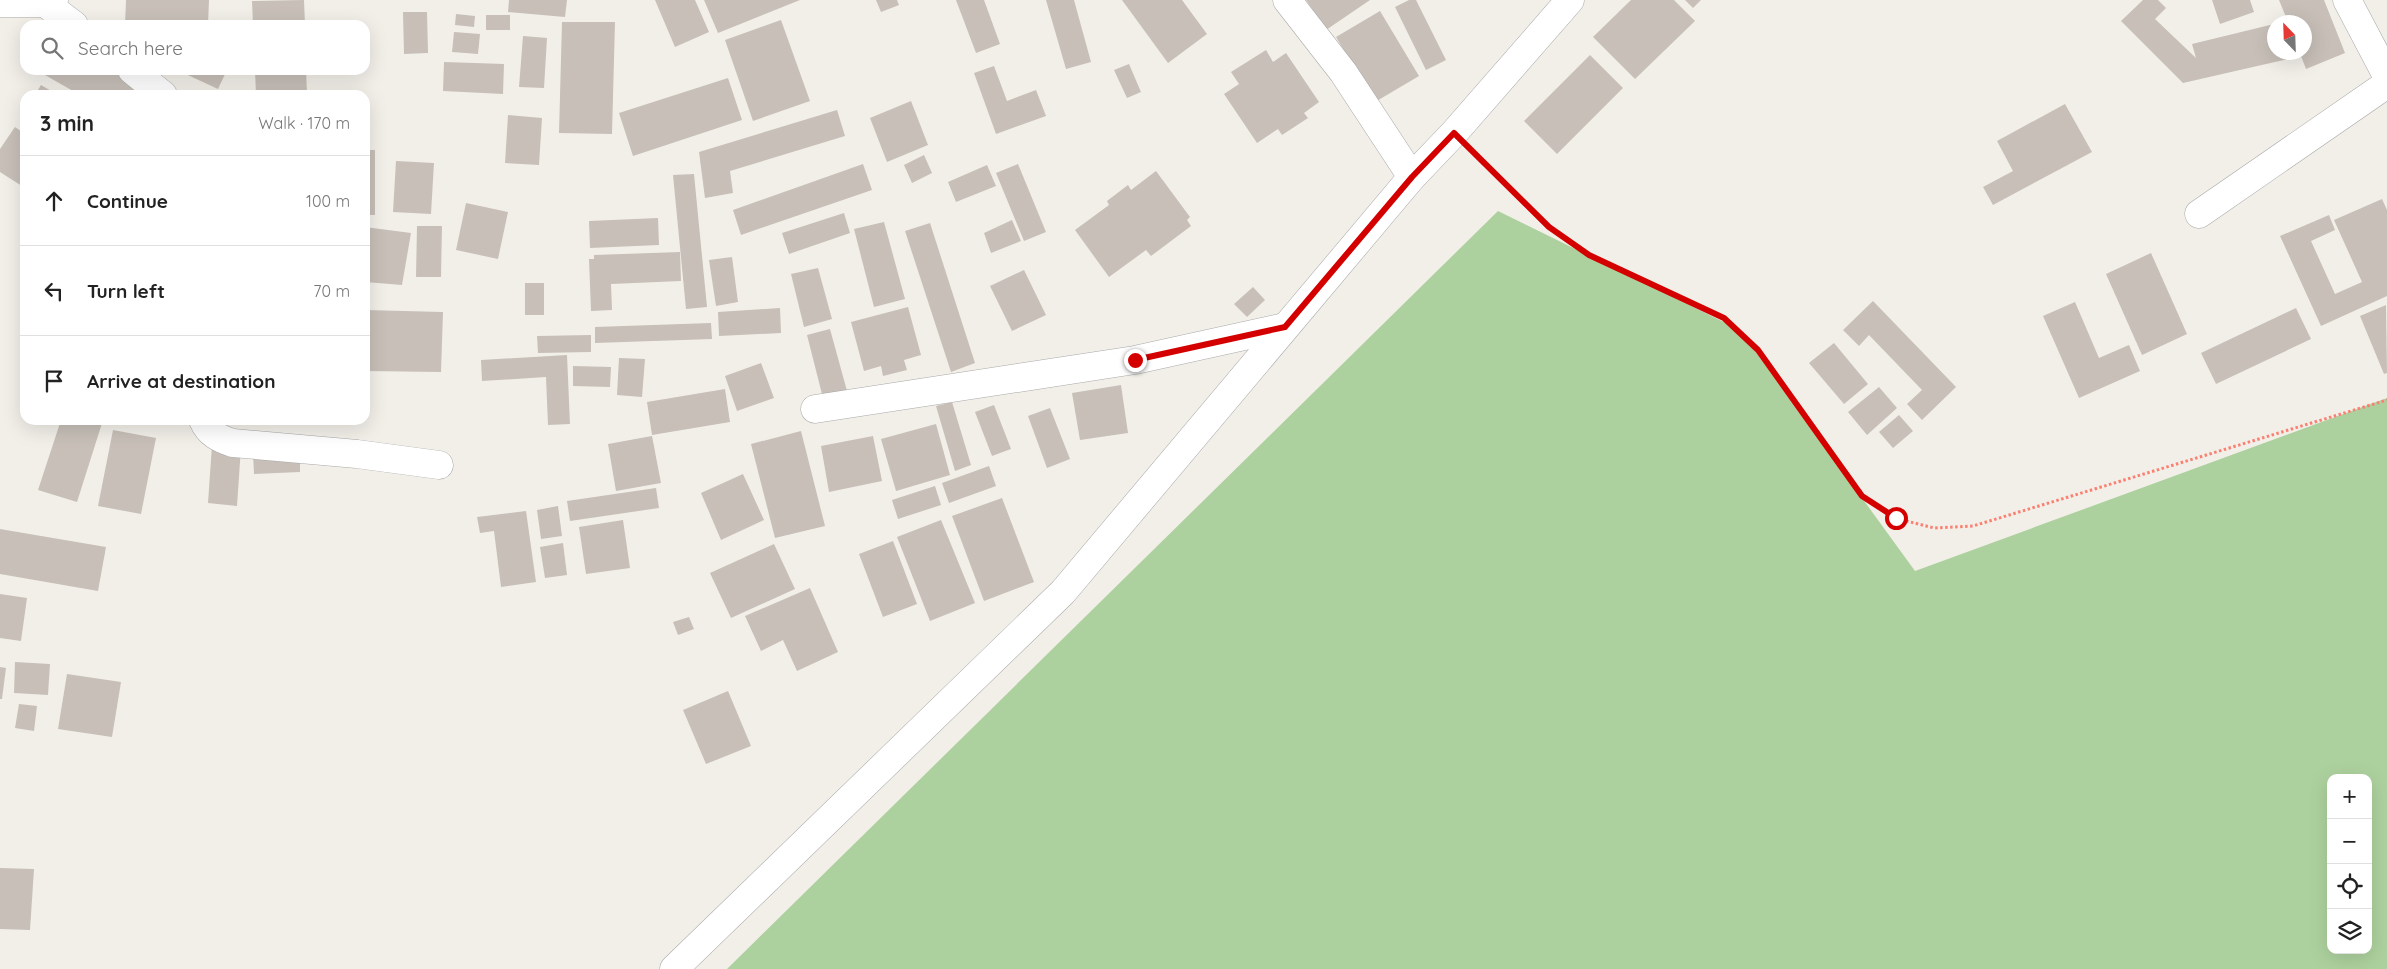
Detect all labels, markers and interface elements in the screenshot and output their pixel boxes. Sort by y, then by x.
north arrow [2267,15,2312,60]
search box [20,20,370,75]
icon: search [38,34,66,62]
text: Search here [78,36,183,60]
text: 3 min [40,110,94,136]
text: Walk · 170 m [258,113,350,133]
icon: ahead [40,187,68,215]
text: Continue [87,189,168,213]
text: 100 m [306,191,350,211]
icon: left [40,277,68,305]
text: Turn left [87,279,165,303]
text: 70 m [313,281,350,301]
route end [1124,349,1147,372]
icon: arrive [40,367,68,395]
text: Arrive at destination [87,369,276,393]
route start [1885,507,1908,530]
map controls [2327,774,2372,954]
button: + [2327,774,2372,819]
button: − [2327,819,2372,864]
button: locate [2327,864,2372,909]
button: layers [2327,909,2372,954]

